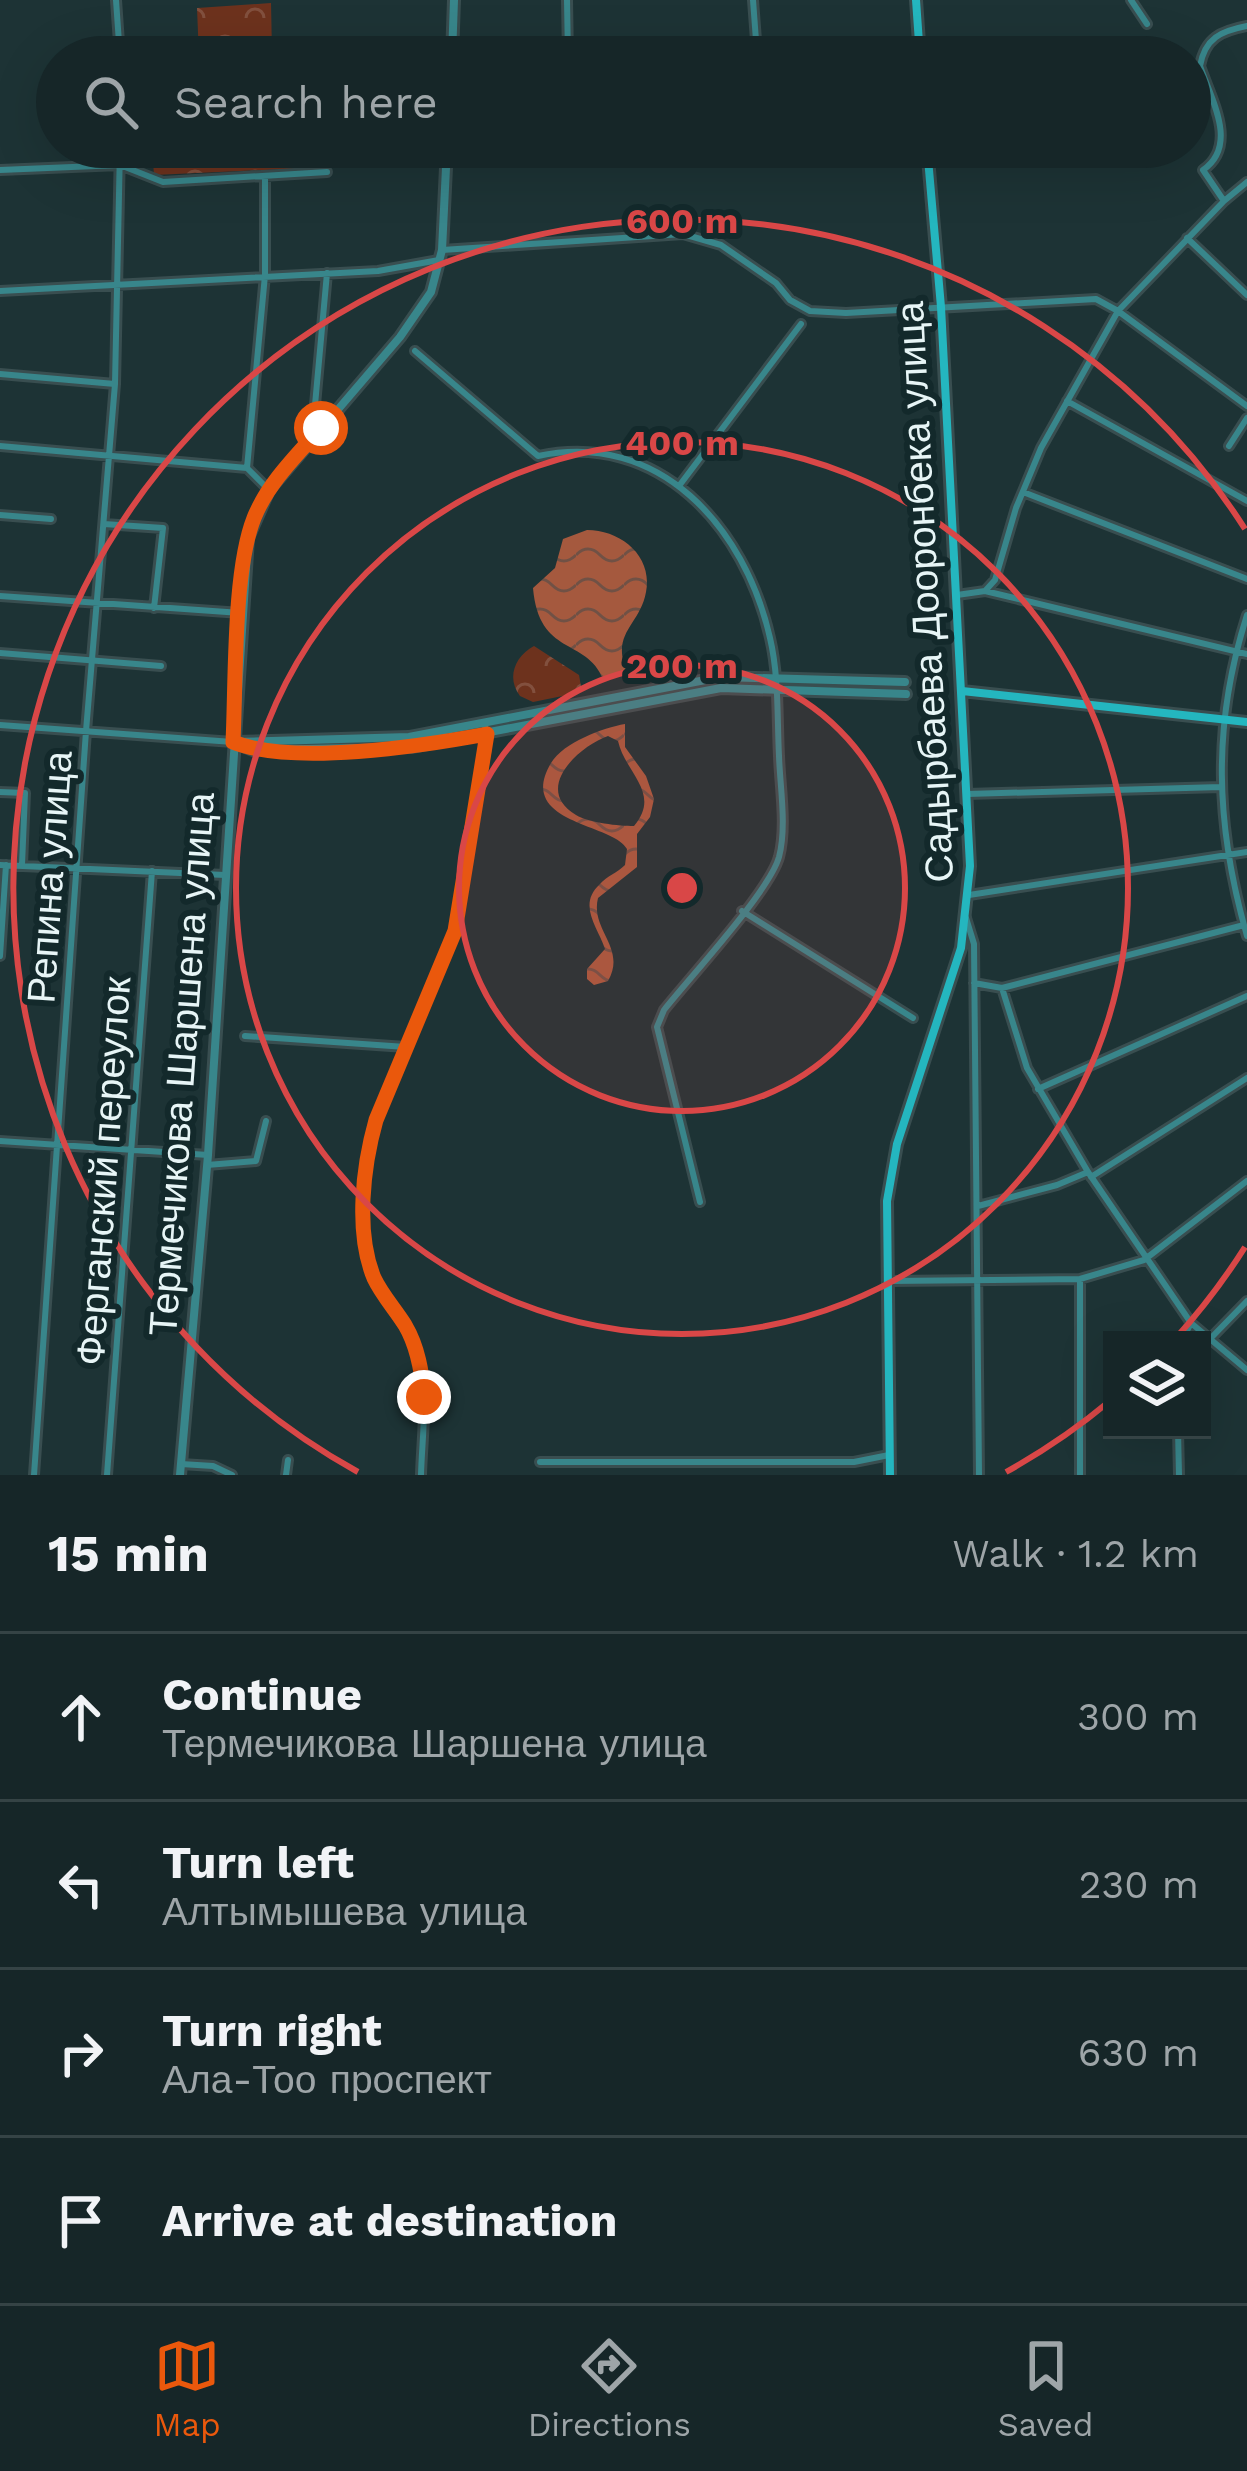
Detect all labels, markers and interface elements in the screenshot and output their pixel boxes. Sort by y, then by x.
search box [36,36,1211,168]
icon: search [78,69,144,135]
text: Search here [174,76,438,129]
text: 600 m [626,200,738,242]
street label: Садырбаева Дооронбека улица [887,300,962,884]
route start [294,401,348,455]
text: 400 m [625,422,739,464]
text: 200 m [626,645,738,687]
street label: Репина улица [18,749,81,1005]
street label: Термечикова Шаршена улица [140,791,223,1337]
centre of rings [661,867,703,909]
street label: Ферганский переулок [67,974,140,1367]
map controls [1103,1331,1211,1439]
button: layers [1103,1331,1211,1439]
route end [397,1370,451,1424]
text: 15 min [48,1524,209,1583]
text: Walk · 1.2 km [952,1531,1199,1576]
text: Continue [162,1668,362,1721]
icon: ahead [48,1684,114,1750]
text: 300 m [1077,1694,1199,1739]
text: Термечикова Шаршена улица [162,1721,707,1766]
text: Turn left [162,1836,354,1889]
icon: left [48,1852,114,1918]
text: 230 m [1079,1862,1199,1907]
text: Алтымышева улица [162,1889,527,1934]
text: Turn right [162,2004,382,2057]
icon: right [48,2020,114,2086]
text: 630 m [1078,2030,1199,2075]
text: Ала-Тоо проспект [162,2057,492,2102]
icon: arrive [48,2188,114,2254]
text: Arrive at destination [162,2194,617,2247]
tab: Map [153,2333,221,2444]
tab: Directions [528,2333,691,2444]
tab: Saved [998,2333,1094,2444]

